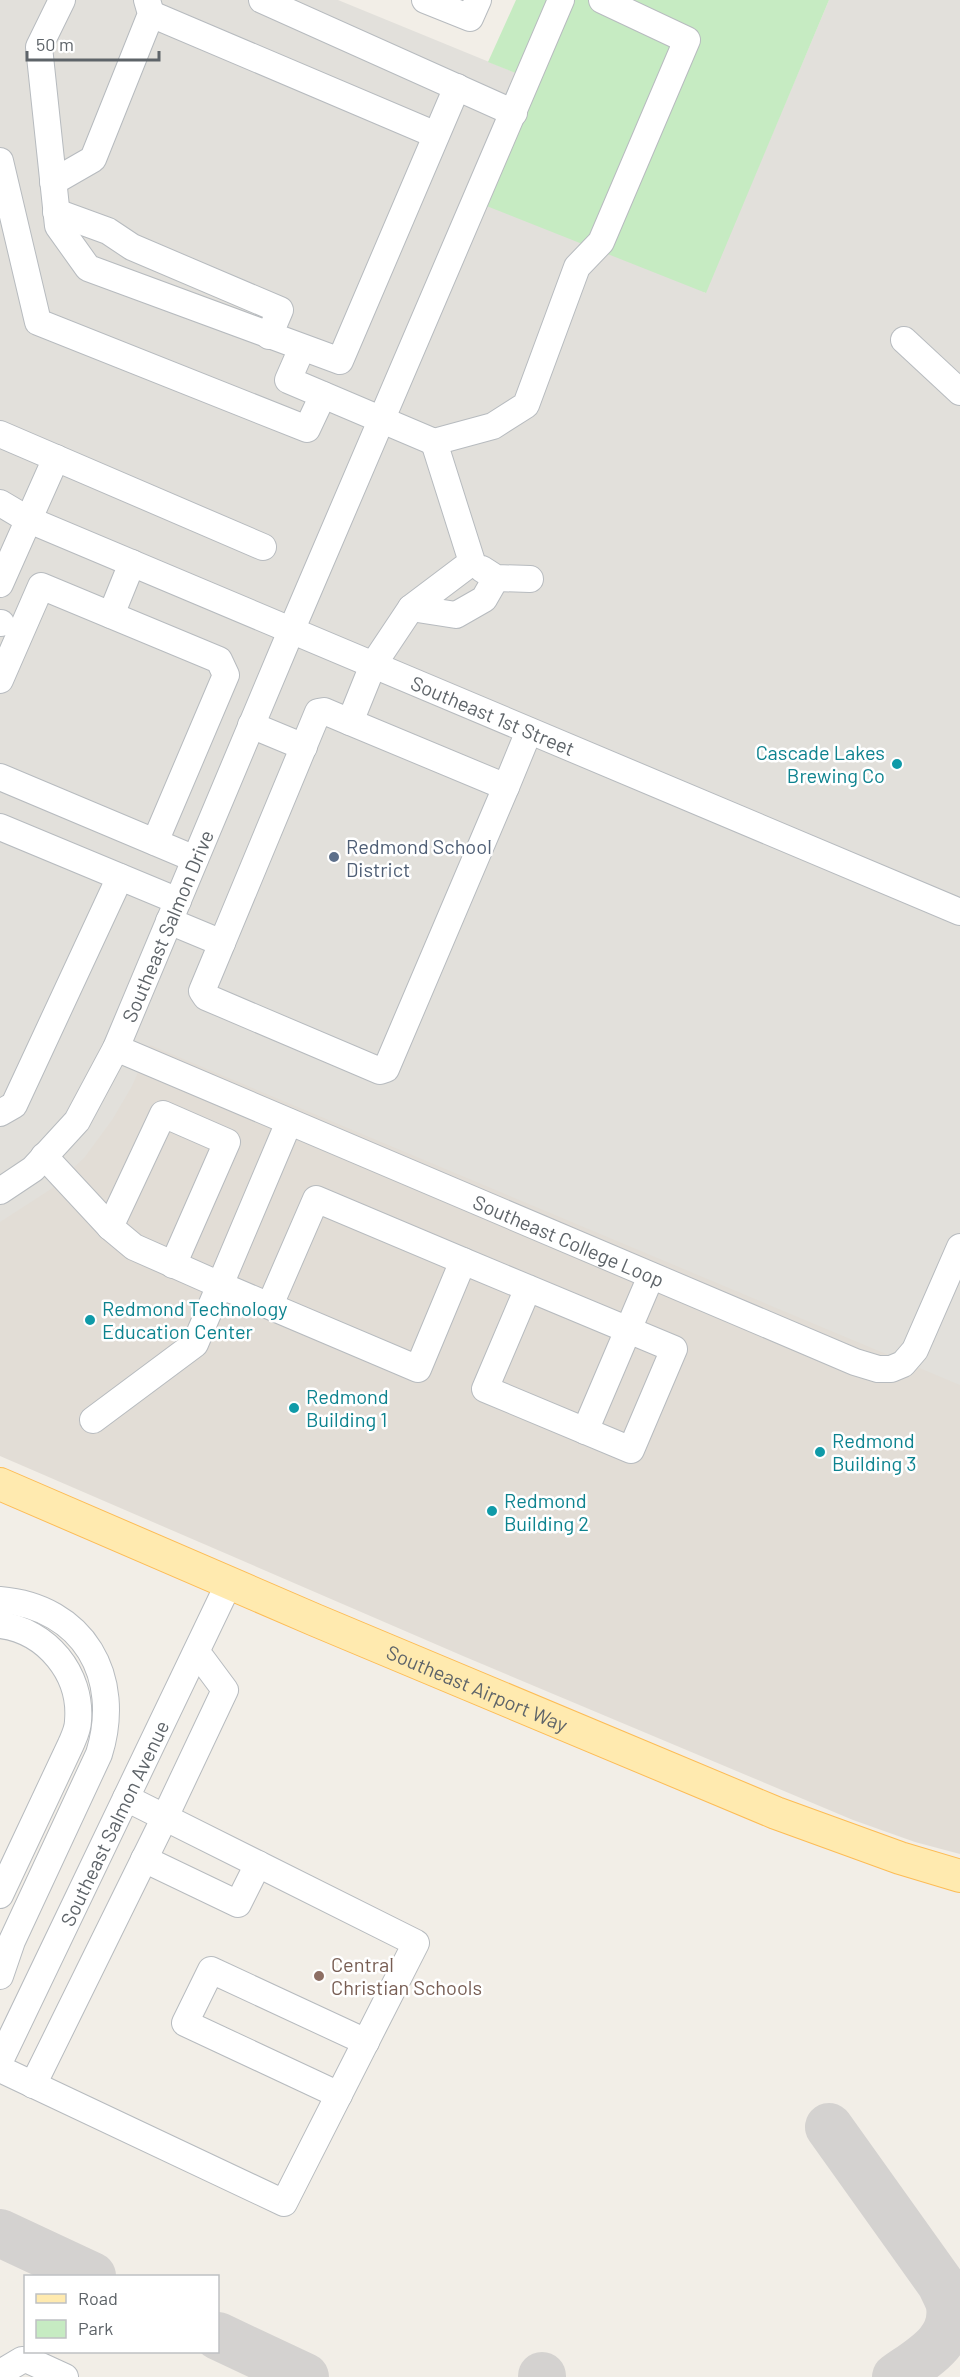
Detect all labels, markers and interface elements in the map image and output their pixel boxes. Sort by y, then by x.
scale bar [27,24,159,62]
text: 50 m [36,33,74,55]
street label: Southeast 1st Street [407,670,578,760]
place label: Cascade Lakes Brewing Co [756,740,885,787]
marker: Cascade Lakes Brewing Co [890,757,904,771]
street label: Southeast Salmon Drive [116,826,218,1026]
place label: Redmond School District [346,834,492,881]
marker: Redmond School District [327,850,341,864]
street label: Southeast College Loop [470,1189,668,1292]
place label: Redmond Technology Education Center [102,1296,287,1343]
marker: Redmond Technology Education Center [83,1313,97,1327]
place label: Redmond Building 1 [306,1384,389,1431]
marker: Redmond Building 1 [287,1401,301,1415]
place label: Redmond Building 3 [832,1428,916,1475]
marker: Redmond Building 3 [813,1445,827,1459]
place label: Redmond Building 2 [504,1488,589,1535]
marker: Redmond Building 2 [485,1504,499,1518]
street label: Southeast Airport Way [383,1639,571,1736]
street label: Southeast Salmon Avenue [55,1716,174,1930]
place label: Central Christian Schools [331,1952,482,1999]
marker: Central Christian Schools [312,1969,326,1983]
legend [24,2275,219,2353]
text: Road [78,2287,118,2309]
text: Park [78,2317,113,2339]

